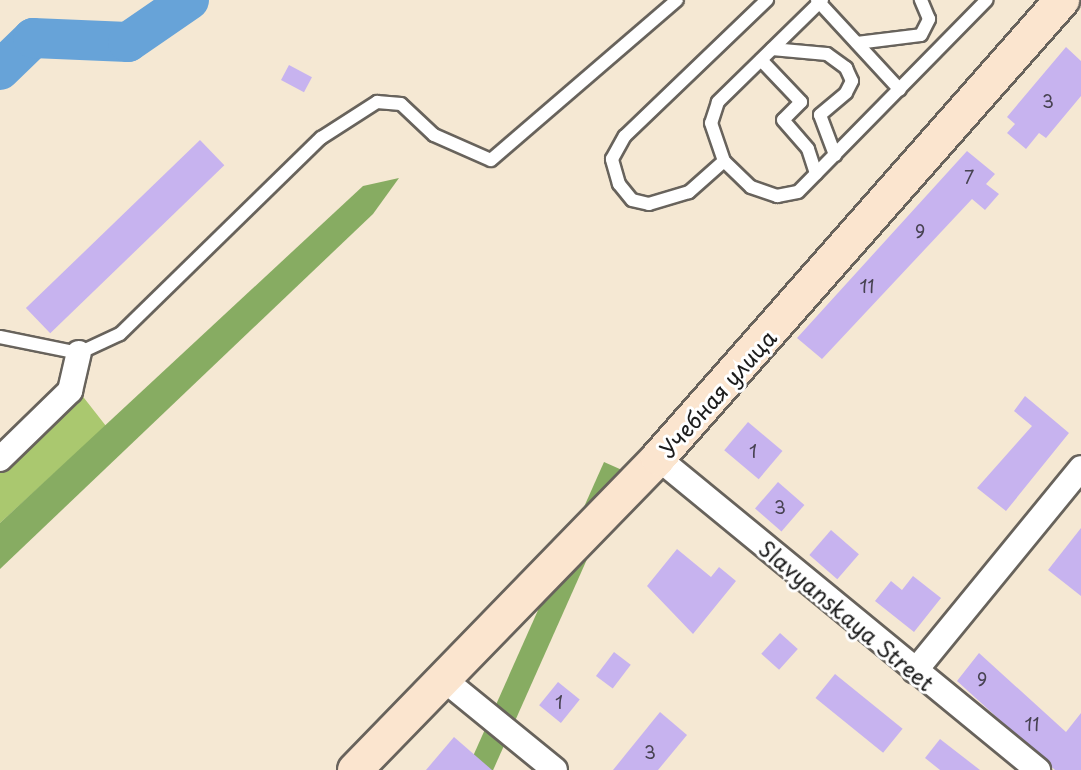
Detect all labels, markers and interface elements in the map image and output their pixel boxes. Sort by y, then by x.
house number: 3 [1042,90,1054,112]
house number: 7 [964,166,974,188]
house number: 9 [915,220,925,242]
house number: 11 [859,275,875,297]
street label: Учебная улица [653,323,781,463]
house number: 1 [749,440,757,462]
house number: 3 [774,496,786,518]
street label: Slavyanskaya Street [754,534,940,696]
house number: 9 [977,668,987,690]
house number: 1 [555,691,563,713]
house number: 11 [1024,713,1040,735]
house number: 3 [644,741,656,763]

